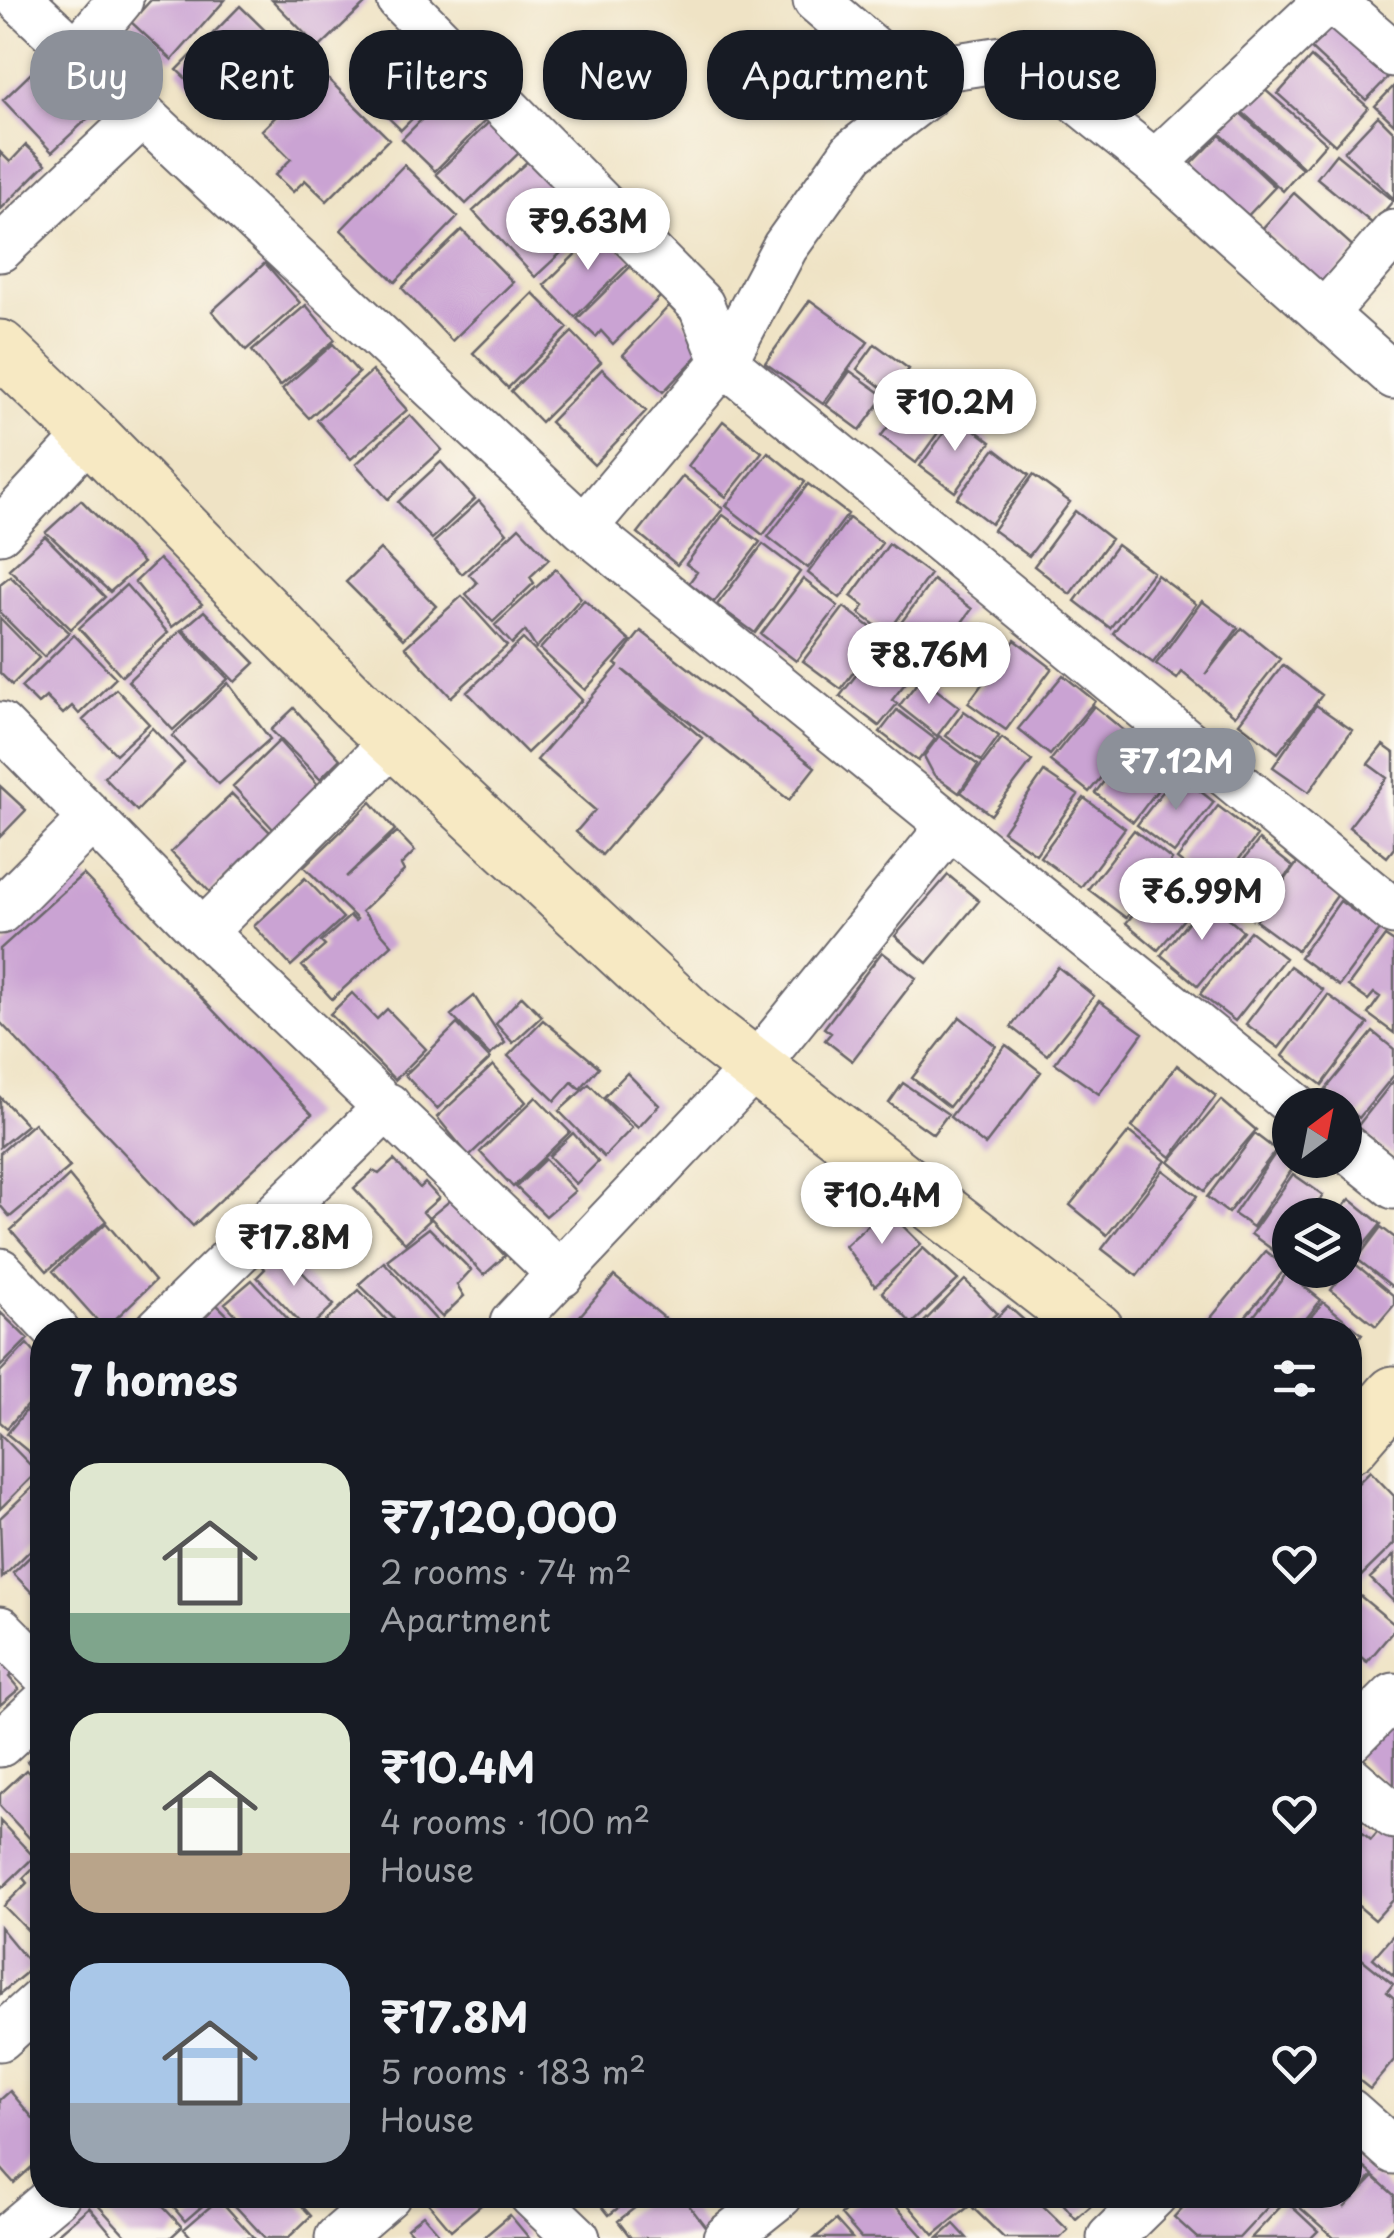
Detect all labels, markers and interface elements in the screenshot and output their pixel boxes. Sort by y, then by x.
chip: Buy [30,30,163,120]
chip: Rent [183,30,329,120]
chip: Filters [349,30,523,120]
chip: New [543,30,687,120]
chip: Apartment [707,30,964,120]
chip: House [984,30,1156,120]
pin: ₹9.63M [507,188,669,273]
text: ₹9.63M [528,196,648,244]
pin: ₹10.2M [874,369,1036,454]
text: ₹10.2M [895,377,1015,425]
pin: ₹8.76M [848,622,1010,707]
text: ₹8.76M [869,630,989,678]
pin: ₹7.12M [1095,728,1257,813]
text: ₹7.12M [1119,736,1233,784]
pin: ₹6.99M [1121,858,1283,943]
text: ₹6.99M [1141,866,1263,914]
north arrow [1272,1088,1362,1178]
map controls [1272,1088,1362,1288]
pin: ₹10.4M [801,1162,963,1247]
text: ₹10.4M [823,1170,941,1218]
button: layers [1272,1198,1362,1288]
pin: ₹17.8M [213,1204,375,1289]
text: ₹17.8M [237,1212,351,1260]
text: 7 homes [70,1347,238,1410]
icon: filters [1267,1351,1322,1406]
text: ₹7,120,000 [380,1484,617,1547]
icon: home [150,1503,270,1623]
icon: heart [1267,1536,1322,1591]
text: 2 rooms · 74 m² [380,1547,632,1595]
text: Apartment [380,1595,551,1643]
text: ₹10.4M [380,1734,535,1797]
icon: home [150,1753,270,1873]
icon: heart [1267,1786,1322,1841]
text: 4 rooms · 100 m² [380,1797,650,1845]
text: House [380,1845,474,1893]
text: ₹17.8M [380,1984,529,2047]
icon: home [150,2003,270,2123]
icon: heart [1267,2036,1322,2091]
text: 5 rooms · 183 m² [380,2047,646,2095]
text: House [380,2095,474,2143]

